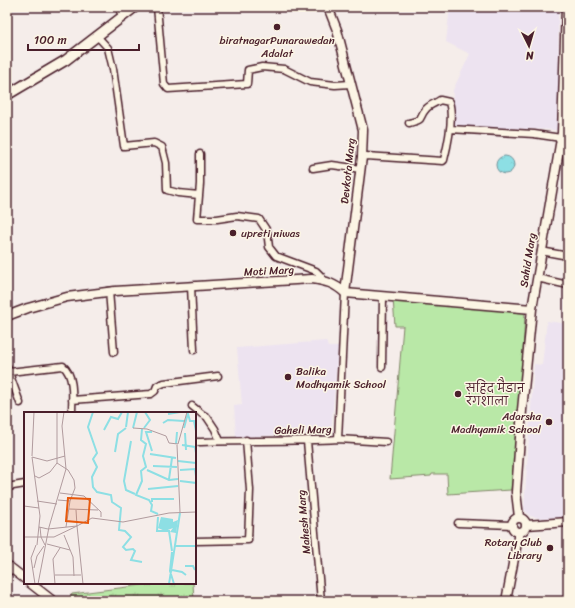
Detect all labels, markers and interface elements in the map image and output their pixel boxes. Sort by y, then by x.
marker: biratnagarPunarawedan Adalat [272,22,282,32]
scale bar [28,26,139,52]
north arrow [509,26,549,66]
text: 100 m [34,29,67,51]
place label: biratnagarPunarawedan Adalat [219,31,335,63]
text: N [525,46,535,65]
street label: Devkota Marg [335,137,361,205]
place label: upreti niwas [241,224,300,243]
marker: upreti niwas [228,228,238,238]
street label: Sahid Marg [514,231,542,289]
street label: Moti Marg [243,260,295,282]
place label: Balika Madhyamik School [296,362,387,394]
marker: Balika Madhyamik School [283,372,293,382]
place label: सहिद मैडान रंगशाला [465,377,525,411]
marker: सहिद मैडान रंगशाला [453,389,463,399]
place label: Adarsha Madhyamik School [451,407,542,439]
inset map [24,412,196,584]
marker: Adarsha Madhyamik School [544,417,554,427]
street label: Gaheli Marg [274,420,332,440]
street label: Mahesh Marg [292,489,316,555]
place label: Rotary Club Library [485,533,542,565]
marker: Rotary Club Library [545,543,555,553]

